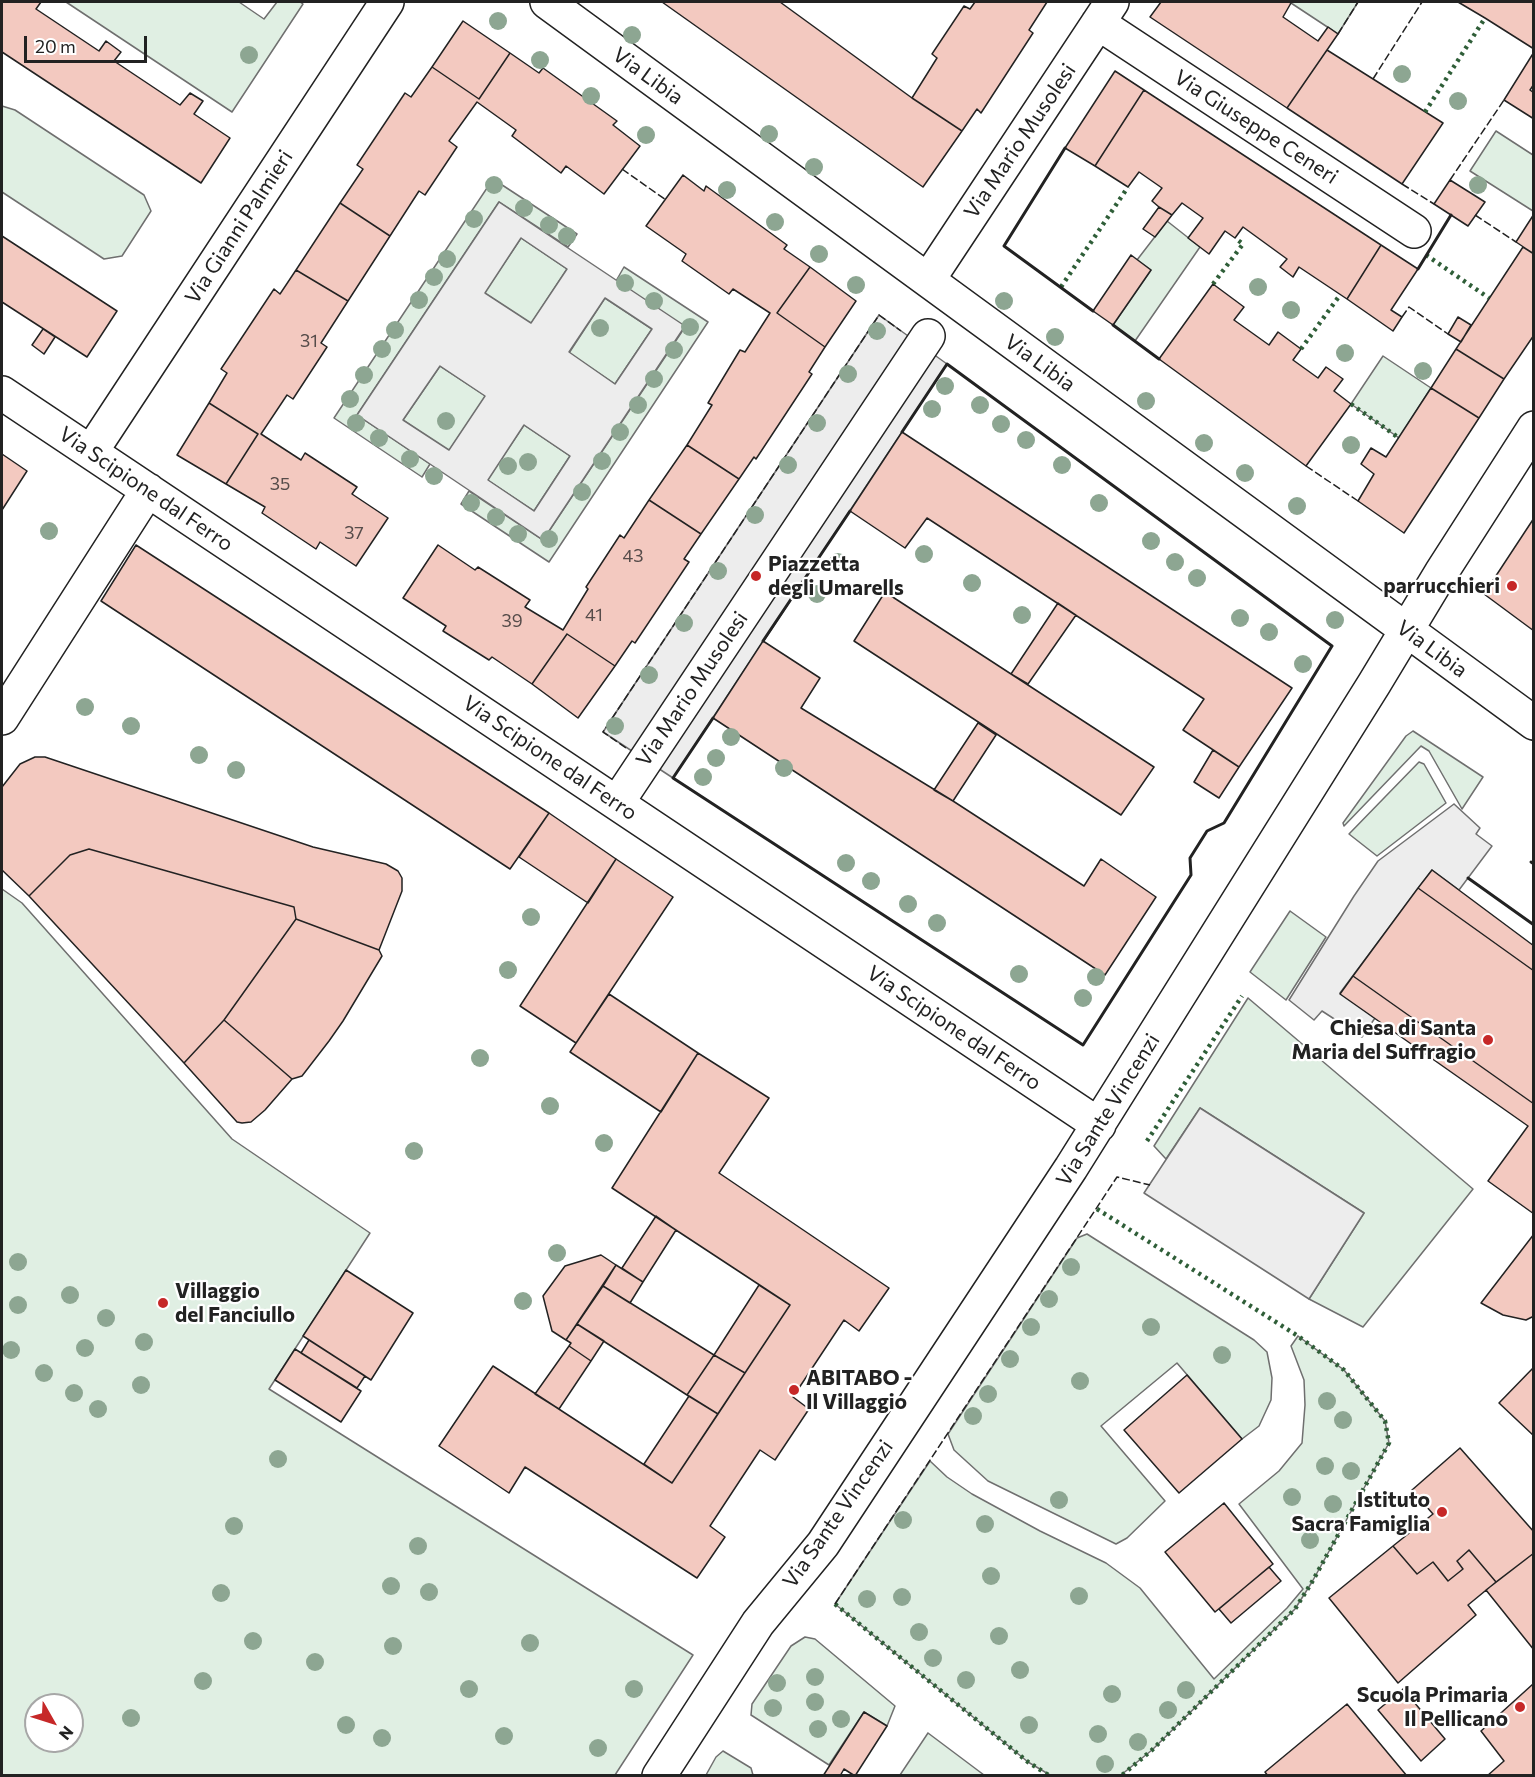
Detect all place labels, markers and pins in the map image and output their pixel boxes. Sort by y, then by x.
place label: Piazzetta degli Umarells [768,551,904,601]
marker: Piazzetta degli Umarells [749,569,763,583]
place label: parrucchieri [1383,573,1500,599]
marker: parrucchieri [1505,579,1519,593]
place label: Chiesa di Santa Maria del Suffragio [1292,1015,1476,1065]
marker: Chiesa di Santa Maria del Suffragio [1481,1033,1495,1047]
place label: Villaggio del Fanciullo [175,1278,295,1328]
marker: Villaggio del Fanciullo [156,1296,170,1310]
place label: ABITABO - Il Villaggio [806,1365,912,1415]
marker: ABITABO - Il Villaggio [787,1383,801,1397]
place label: Istituto Sacra Famiglia [1292,1487,1430,1537]
marker: Istituto Sacra Famiglia [1435,1505,1449,1519]
place label: Scuola Primaria Il Pellicano [1357,1682,1508,1732]
marker: Scuola Primaria Il Pellicano [1513,1700,1527,1714]

